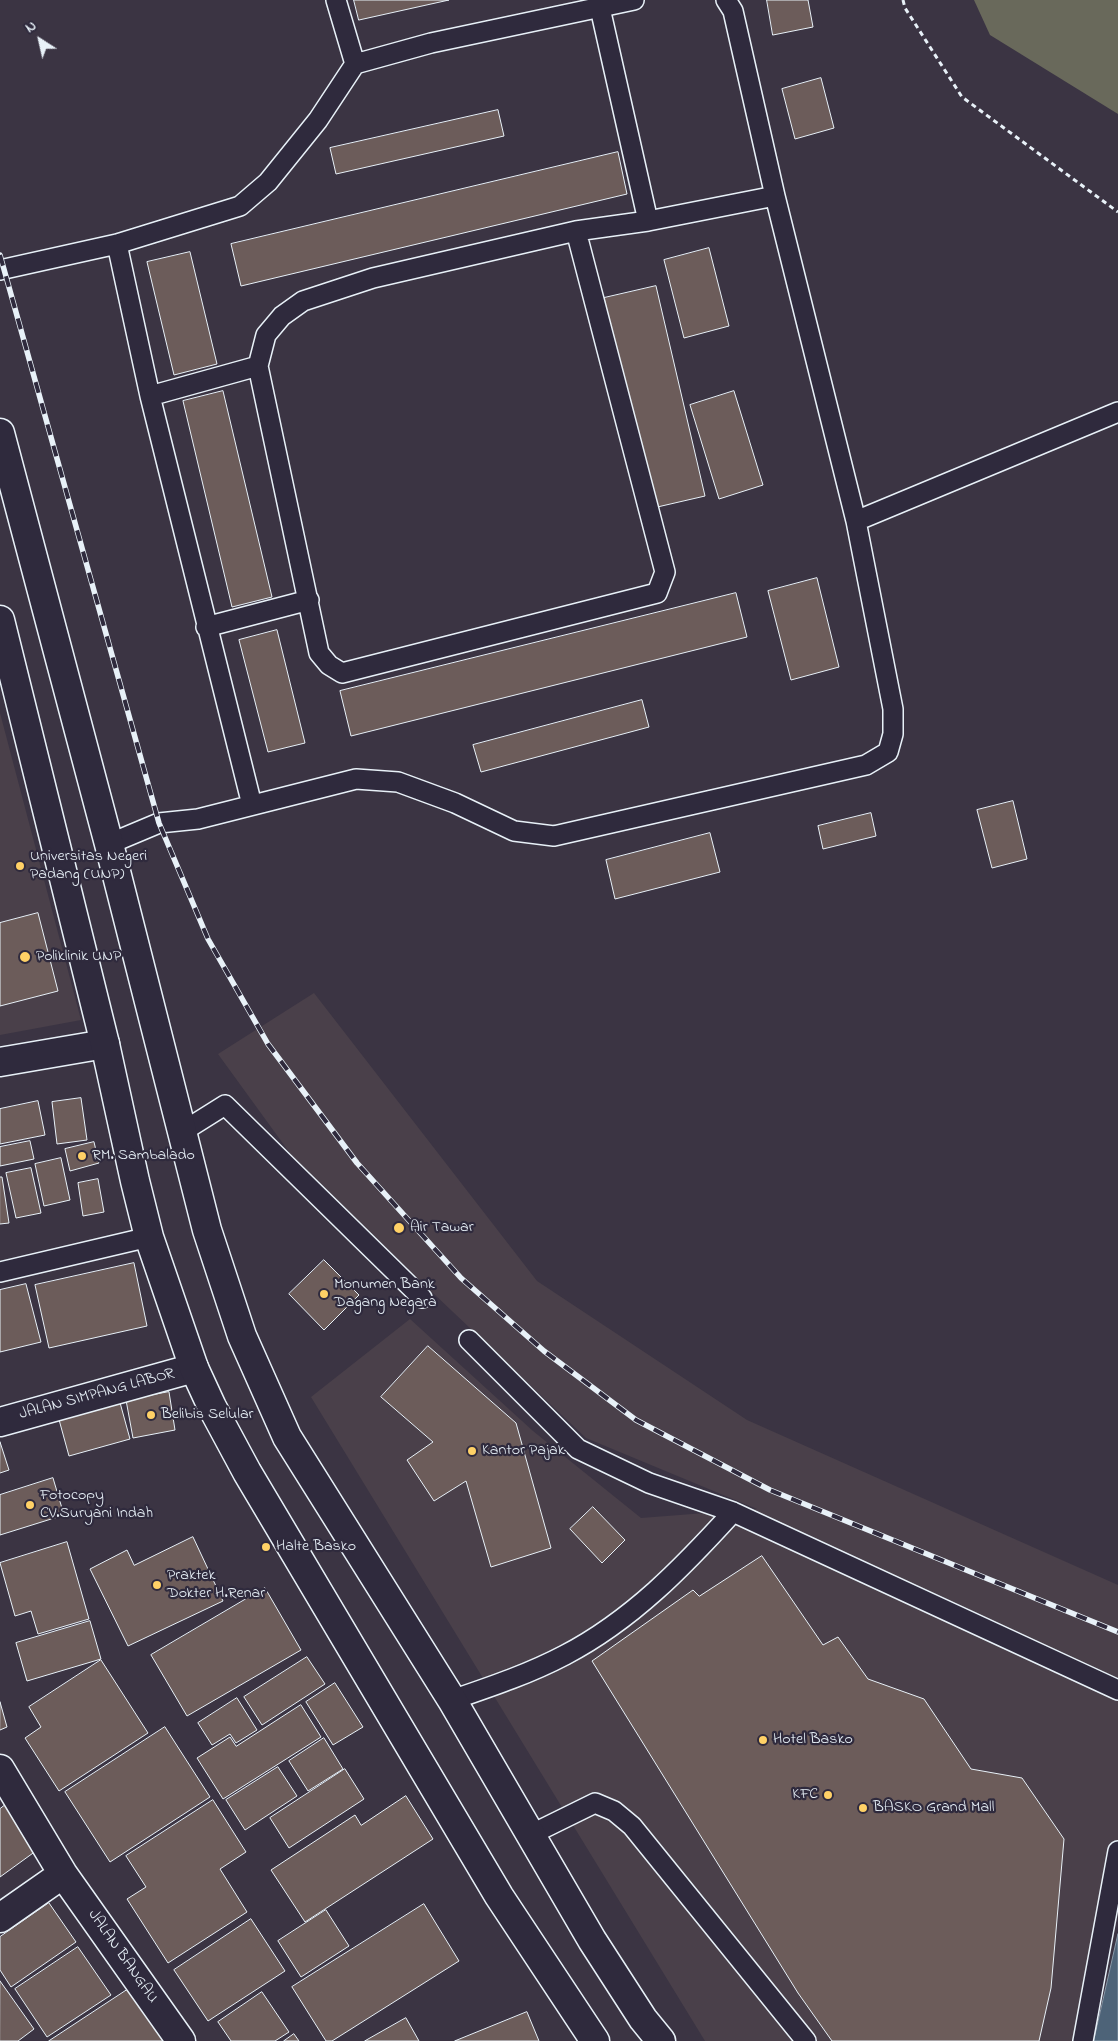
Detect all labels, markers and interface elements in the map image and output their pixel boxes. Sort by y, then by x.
north arrow [15,15,65,65]
text: N [21,16,41,39]
place label: Universitas Negeri Padang (UNP) [30,847,147,885]
marker: Universitas Negeri Padang (UNP) [14,860,26,872]
place label: Poliklinik UNP [36,947,121,967]
marker: Poliklinik UNP [18,950,32,964]
place label: RM. Sambalado [92,1146,195,1166]
marker: RM. Sambalado [76,1150,88,1162]
place label: Air Tawar [410,1218,474,1238]
marker: Air Tawar [392,1221,406,1235]
place label: Monumen Bank Dagang Negara [334,1275,437,1313]
marker: Monumen Bank Dagang Negara [318,1288,330,1300]
street label: JALAN SIMPANG LABOR [17,1365,177,1425]
place label: Belibis Selular [161,1405,253,1425]
marker: Belibis Selular [145,1409,157,1421]
place label: Kantor Pajak [482,1441,565,1461]
marker: Kantor Pajak [466,1445,478,1457]
place label: Fotocopy CV.Suryani Indah [40,1486,153,1524]
marker: Fotocopy CV.Suryani Indah [24,1499,36,1511]
place label: Halte Basko [276,1537,356,1557]
marker: Halte Basko [260,1541,272,1553]
place label: Praktek Dokter H.Renar [167,1566,265,1604]
marker: Praktek Dokter H.Renar [151,1579,163,1591]
place label: Hotel Basko [773,1730,853,1750]
marker: Hotel Basko [757,1734,769,1746]
place label: KFC [792,1785,818,1805]
marker: KFC [822,1789,834,1801]
place label: BASKO Grand Mall [873,1798,994,1818]
marker: BASKO Grand Mall [857,1802,869,1814]
street label: JALAN BANGAU [83,1907,161,2007]

